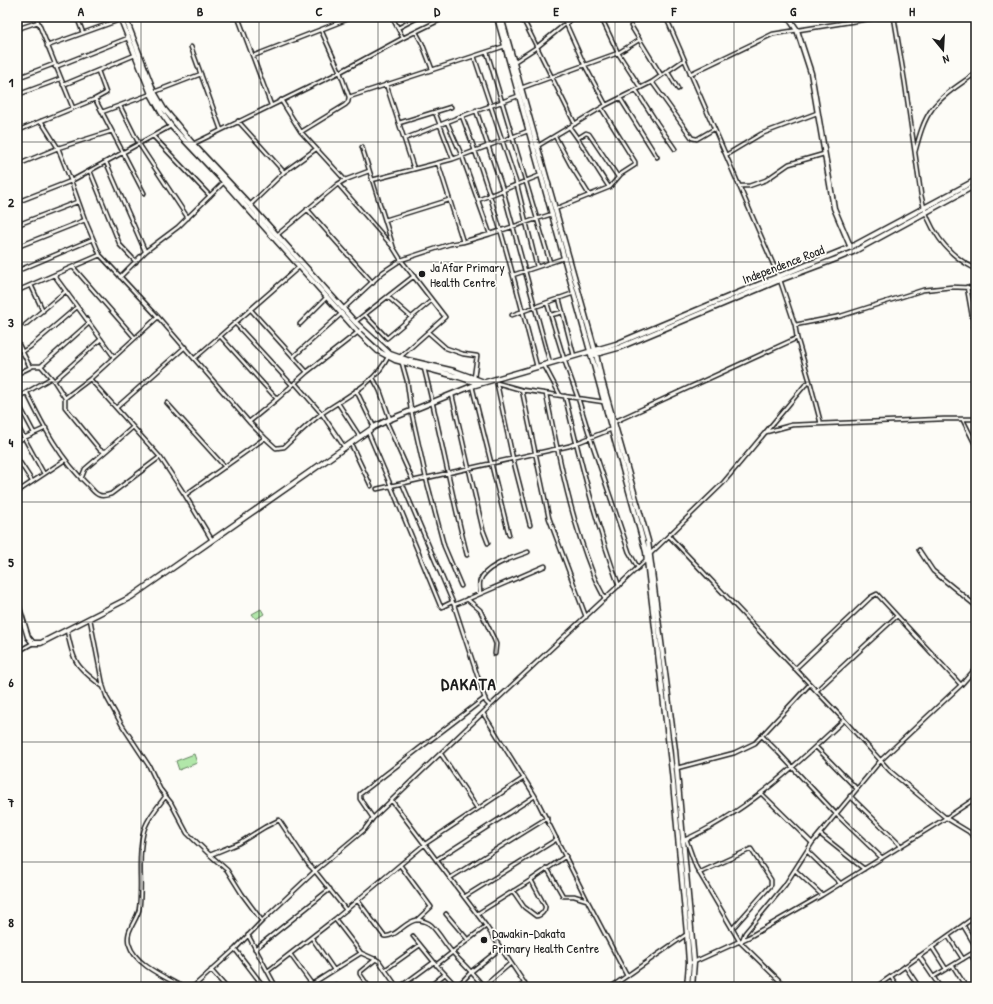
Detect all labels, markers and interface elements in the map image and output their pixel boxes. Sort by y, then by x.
text: A [78,2,85,20]
text: B [197,2,204,20]
text: C [315,2,323,20]
text: D [434,2,441,20]
text: E [553,2,559,20]
text: F [671,2,678,20]
text: G [790,2,797,20]
text: H [909,2,915,20]
north arrow [923,30,963,70]
text: N [941,52,951,67]
text: 1 [9,73,14,91]
text: 2 [8,193,15,211]
street label: Independence Road [739,240,827,288]
place label: Ja'Afar Primary Health Centre [430,258,505,291]
marker: Ja'Afar Primary Health Centre [417,269,427,279]
text: 3 [8,313,14,331]
text: 4 [9,433,14,451]
text: 5 [8,553,14,571]
district label: DAKATA [441,672,497,695]
text: 6 [8,673,14,691]
text: 7 [7,793,15,811]
text: 8 [8,913,14,931]
place label: Dawakin-Dakata Primary Health Centre [492,924,599,957]
marker: Dawakin-Dakata Primary Health Centre [479,935,489,945]

